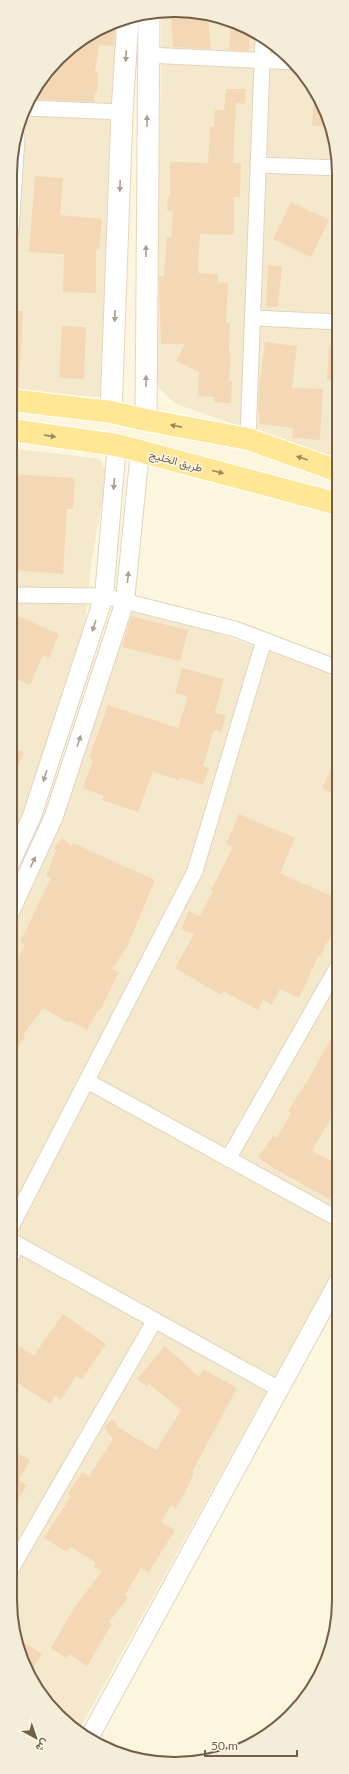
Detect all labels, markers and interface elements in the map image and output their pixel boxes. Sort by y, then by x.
one-way arrow [122,50,129,62]
one-way arrow [144,114,150,127]
one-way arrow [116,180,123,192]
one-way arrow [143,245,150,257]
one-way arrow [111,310,118,322]
one-way arrow [143,374,149,387]
one-way arrow [170,422,182,428]
one-way arrow [44,433,56,439]
street label: طريق الخليج [147,447,204,476]
one-way arrow [295,455,307,461]
one-way arrow [212,469,224,475]
one-way arrow [111,478,117,490]
one-way arrow [124,571,131,583]
one-way arrow [91,620,97,632]
one-way arrow [76,735,82,747]
one-way arrow [42,770,48,782]
one-way arrow [30,857,36,868]
north arrow [16,1718,56,1758]
scale bar [205,1732,297,1758]
text: ش [33,1736,52,1755]
text: 50 m [211,1738,238,1753]

